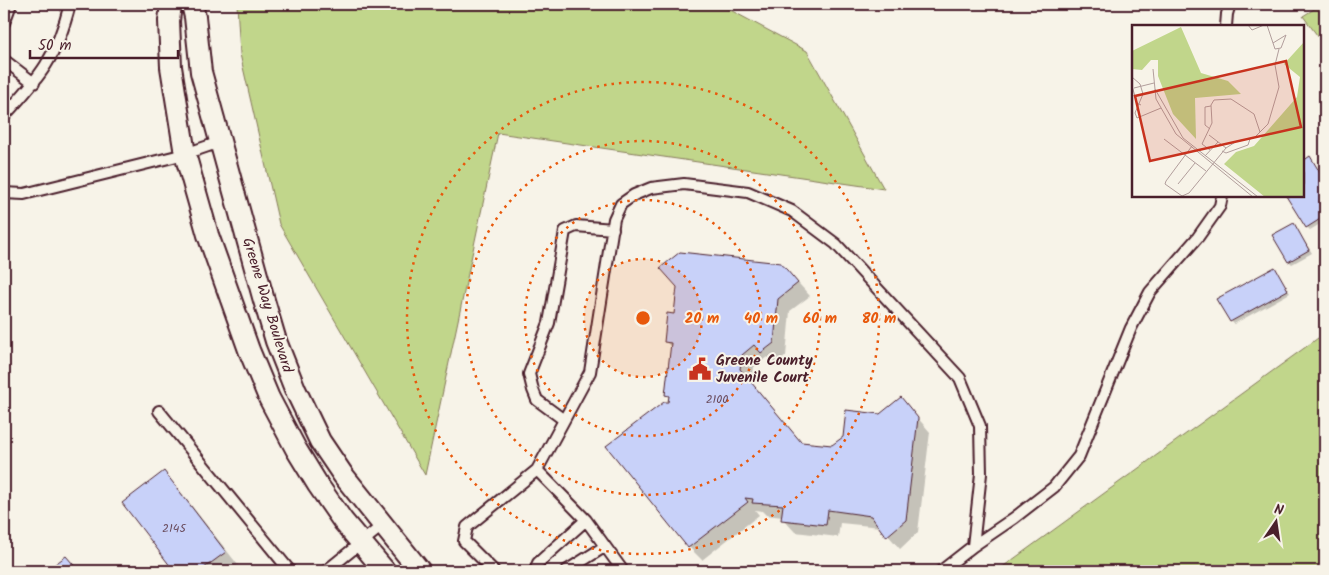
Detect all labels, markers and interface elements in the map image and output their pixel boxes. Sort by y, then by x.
inset map [1132,25,1304,198]
scale bar [30,28,178,60]
text: 50 m [38,34,72,58]
street label: Greene Way Boulevard [235,235,299,376]
text: 20 m [685,307,719,331]
text: 40 m [744,307,778,331]
text: 60 m [803,307,837,331]
text: 80 m [862,307,896,331]
centre of rings [634,309,652,327]
place label: Greene County Juvenile Court [716,349,813,390]
public building icon: Greene County Juvenile Court [687,356,713,382]
house number: 2100 [706,390,728,409]
north arrow [1252,498,1302,548]
text: N [1272,499,1286,522]
house number: 2145 [162,519,187,538]

